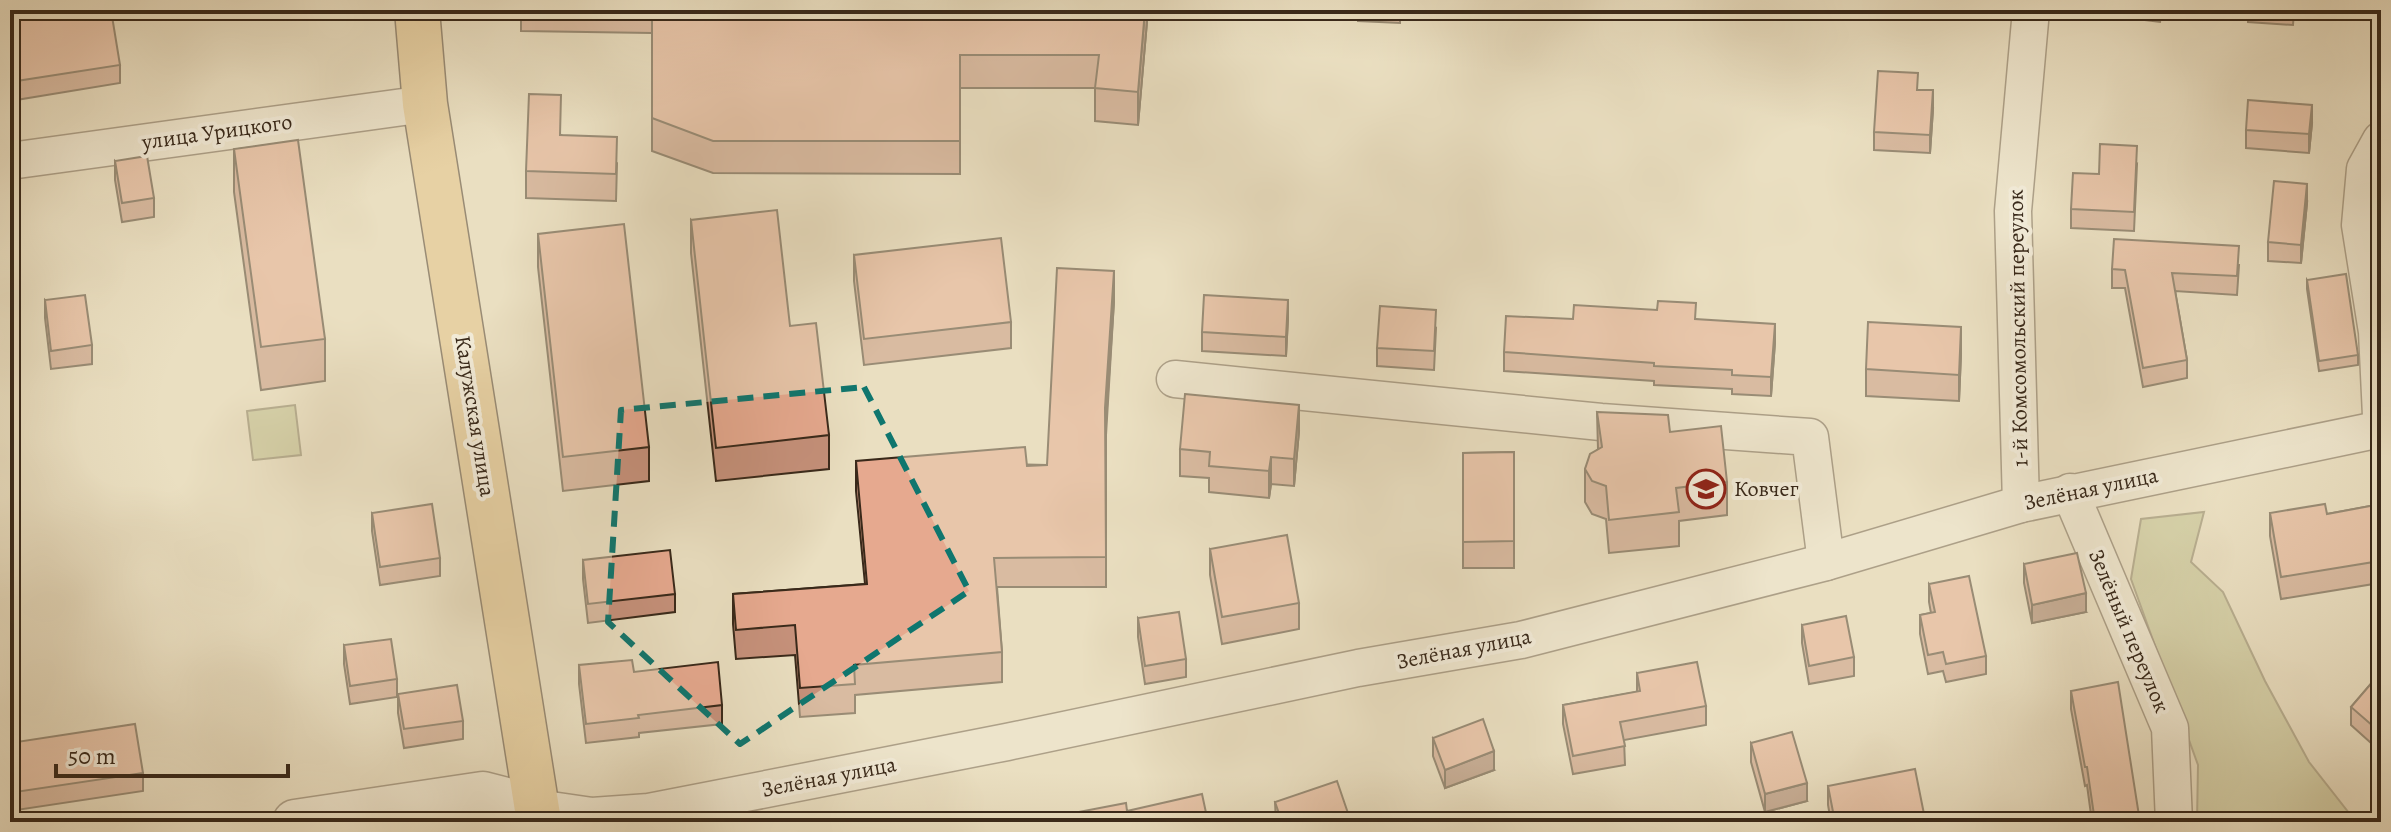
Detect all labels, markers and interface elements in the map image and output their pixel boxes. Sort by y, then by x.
street label: улица Урицкого [139,107,294,158]
street label: 1-й Комсомольский переулок [2001,189,2035,467]
street label: Калужская улица [447,333,503,500]
street label: Зелёная улица [2021,460,2162,518]
school or university icon: Ковчег [1685,468,1727,510]
place label: Ковчег [1734,474,1799,504]
street label: Зелёный переулок [2081,545,2177,717]
street label: Зелёная улица [1394,621,1535,677]
scale bar [56,728,288,778]
text: 50 m [68,740,116,772]
street label: Зелёная улица [759,749,900,805]

